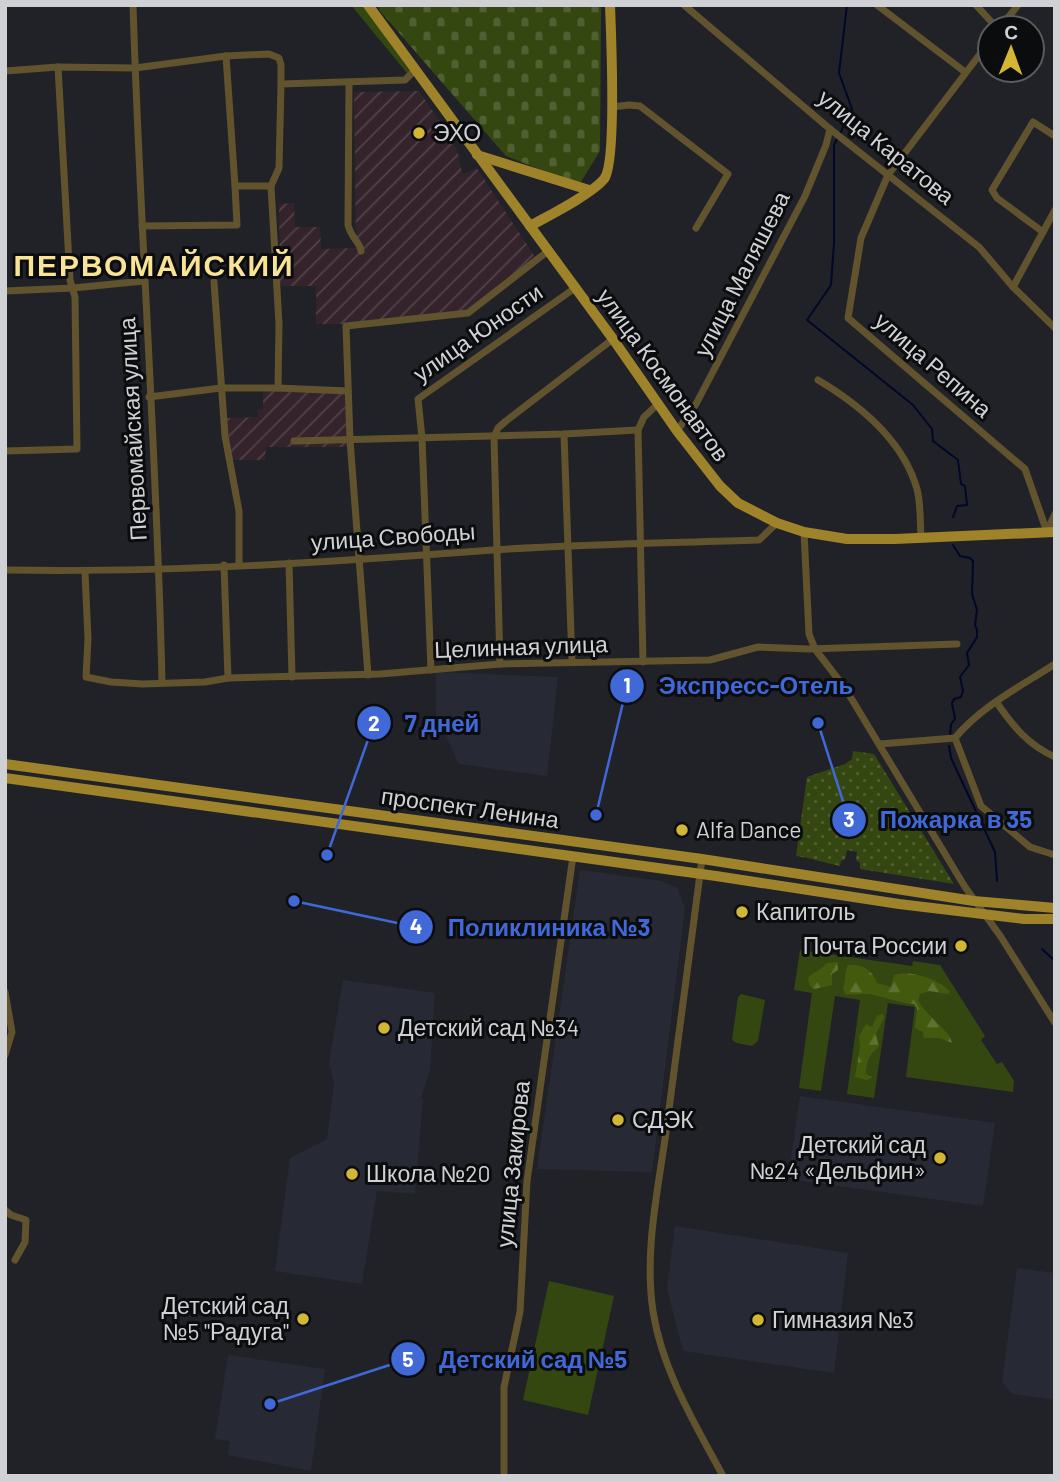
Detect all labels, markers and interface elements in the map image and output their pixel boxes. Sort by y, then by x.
north arrow [976,14,1046,84]
text: С [1004,20,1019,43]
street label: улица Каратова [813,83,960,210]
place label: ЭХО [433,118,481,146]
marker: ЭХО [411,125,427,141]
street label: улица Маляшева [687,186,795,361]
district label: ПЕРВОМАЙСКИЙ [13,246,295,282]
street label: улица Юности [407,277,547,387]
street label: улица Космонавтов [592,283,736,466]
street label: улица Репина [869,306,998,423]
street label: Первомайская улица [112,317,152,541]
street label: улица Свободы [310,516,476,556]
street label: Целинная улица [434,629,608,663]
callout: Экспресс-Отель [610,663,867,708]
text: Экспресс-Отель [659,670,853,699]
text: 1 [623,672,631,697]
callout: 7 дней [356,701,494,746]
text: 7 дней [405,708,479,737]
text: 2 [368,710,380,735]
street label: проспект Ленина [379,781,561,833]
callout: Пожарка в 35 [831,797,1047,842]
text: Пожарка в 35 [880,804,1032,833]
text: 3 [843,806,855,831]
place label: Alfa Dance [696,815,802,843]
marker: Alfa Dance [674,822,690,838]
place label: Капитоль [756,897,855,925]
marker: Капитоль [734,904,750,920]
callout: Поликлиника №3 [398,905,664,950]
text: Поликлиника №3 [448,912,650,941]
text: 4 [410,913,422,938]
place label: Почта России [803,931,947,959]
marker: Почта России [953,938,969,954]
place label: Детский сад №34 [398,1013,579,1041]
marker: Детский сад №34 [376,1020,392,1036]
street label: улица Закирова [489,1079,535,1249]
place label: СДЭК [632,1105,694,1133]
marker: СДЭК [610,1112,626,1128]
place label: Детский сад №24 «Дельфин» [749,1130,927,1184]
marker: Детский сад №24 «Дельфин» [932,1150,948,1166]
place label: Школа №20 [366,1159,491,1187]
marker: Школа №20 [344,1166,360,1182]
place label: Детский сад №5 "Радуга" [162,1291,290,1345]
place label: Гимназия №3 [772,1305,914,1333]
marker: Детский сад №5 "Радуга" [295,1311,311,1327]
marker: Гимназия №3 [750,1312,766,1328]
callout: Детский сад №5 [390,1337,642,1382]
text: Детский сад №5 [439,1344,627,1373]
text: 5 [402,1346,414,1371]

